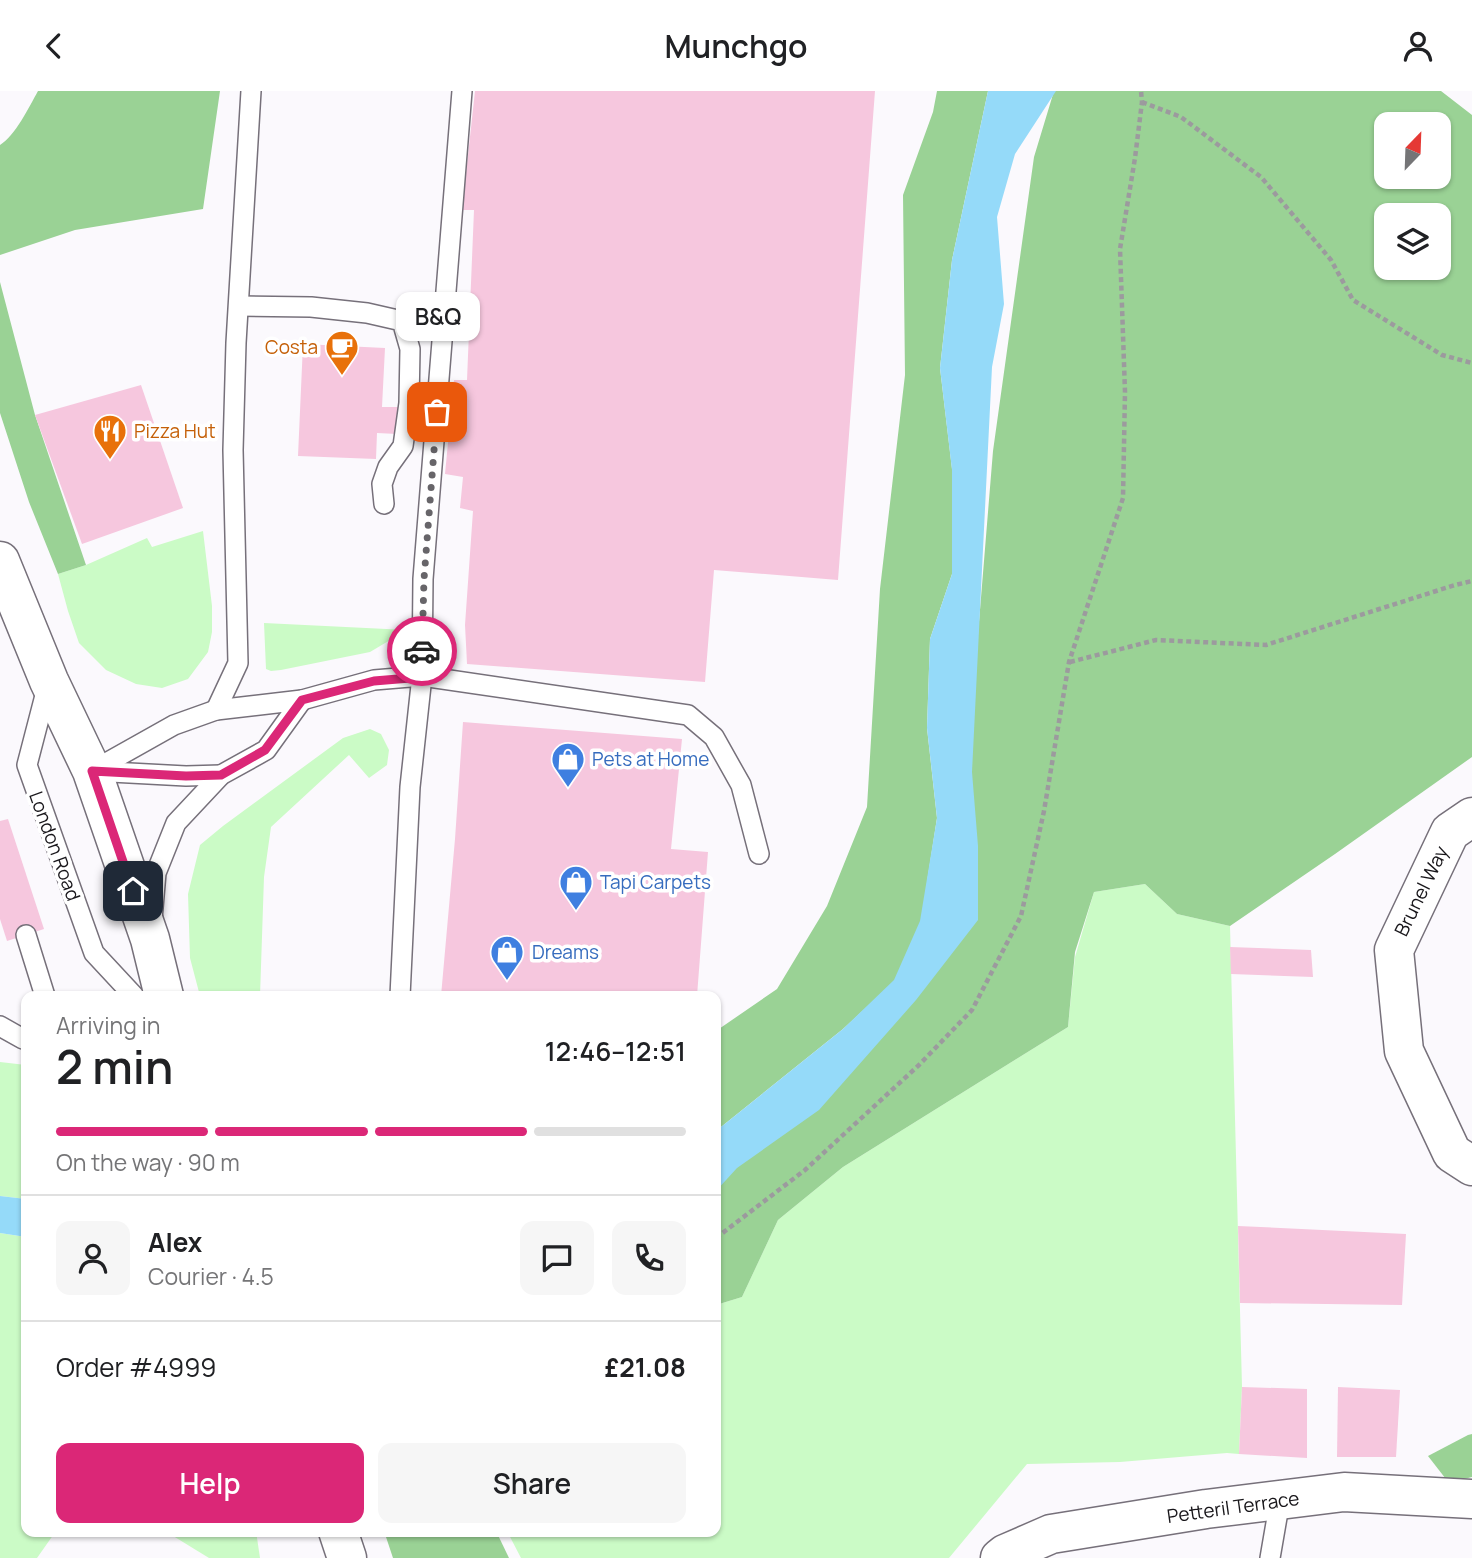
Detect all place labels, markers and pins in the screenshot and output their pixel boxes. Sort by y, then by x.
callout: B&Q [395,293,479,342]
cafe icon: Costa [323,328,361,377]
place label: Costa [265,334,318,360]
pin [407,382,467,442]
restaurant icon: Pizza Hut [91,412,129,461]
place label: Pizza Hut [134,418,216,444]
shop icon: Pets at Home [549,740,587,789]
place label: Pets at Home [592,746,709,772]
pin [103,861,163,921]
shop icon: Tapi Carpets [557,863,595,912]
place label: Tapi Carpets [600,869,711,895]
shop icon: Dreams [488,933,526,982]
place label: Dreams [532,939,599,965]

